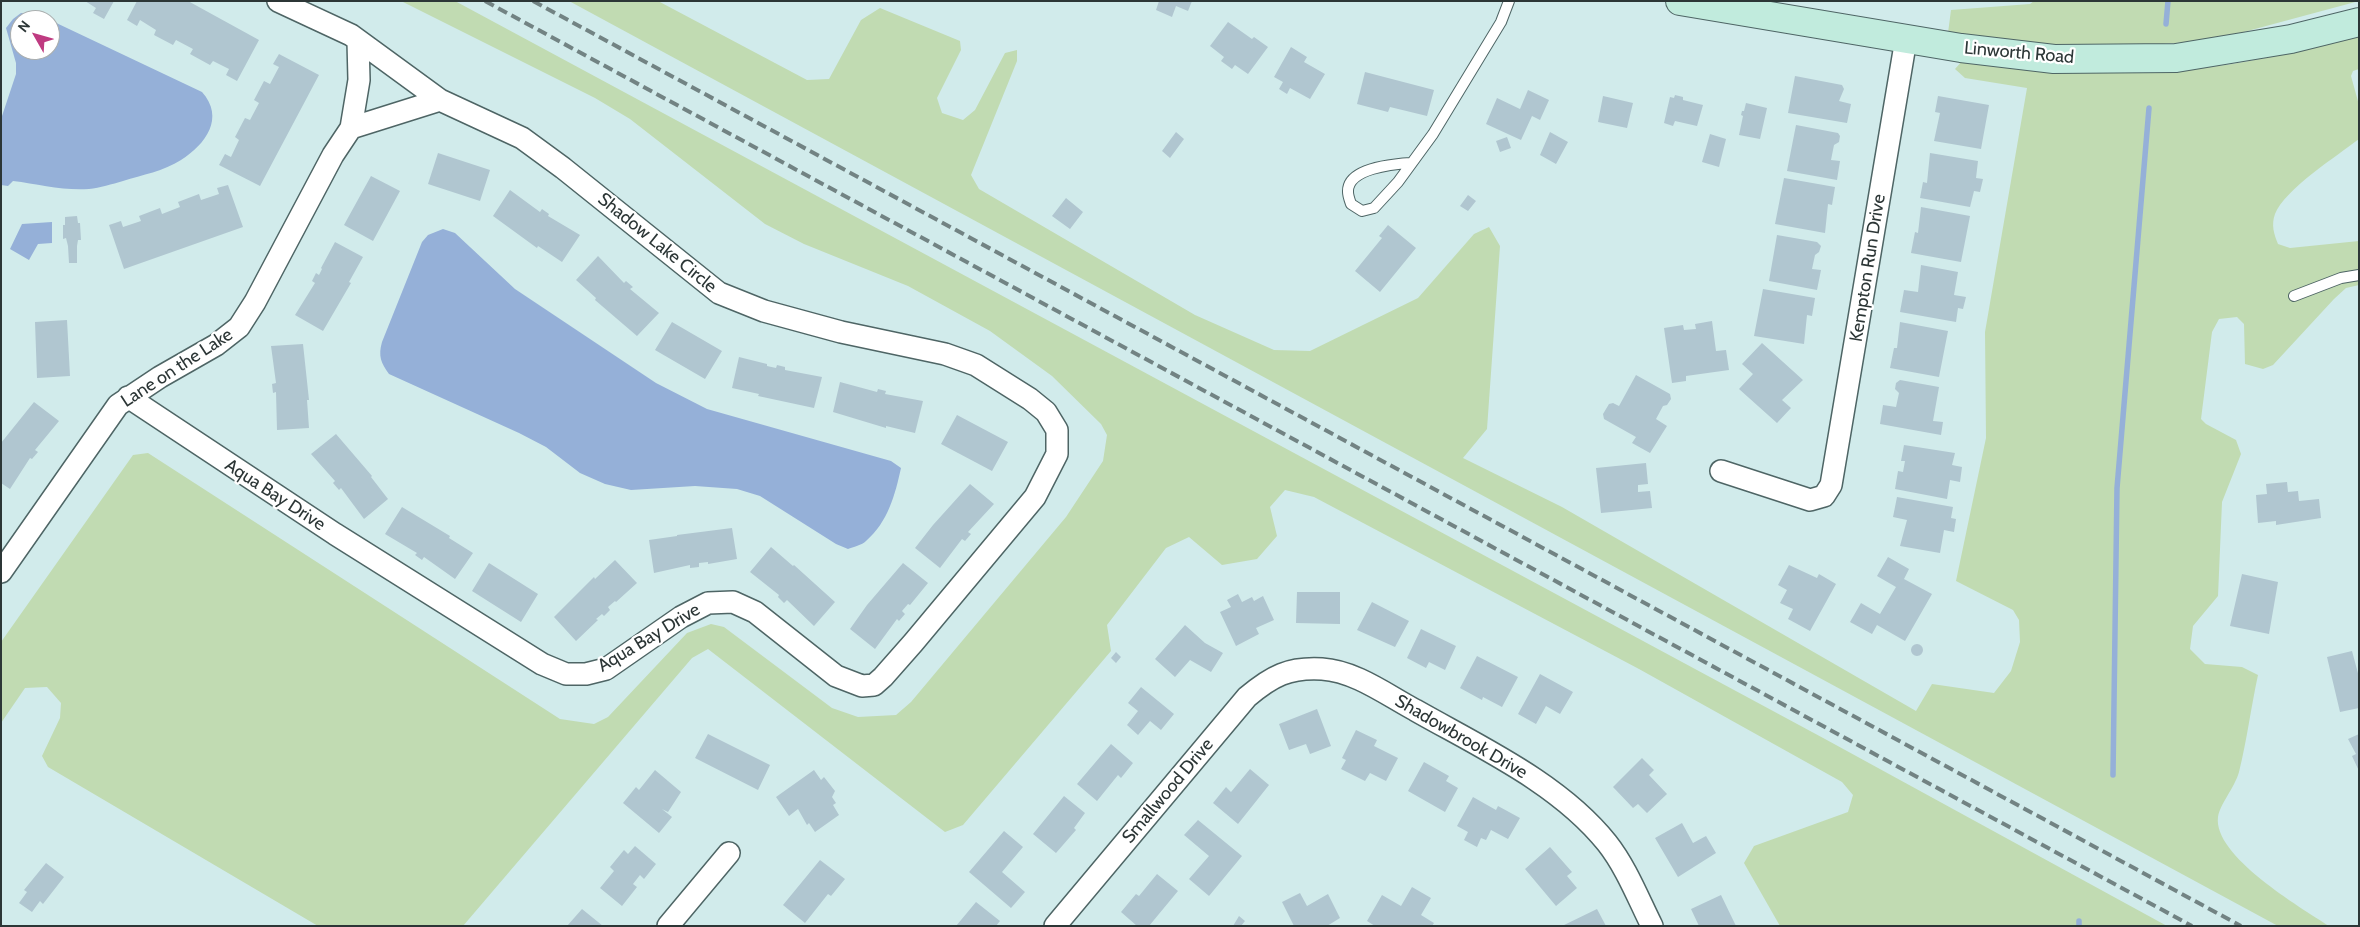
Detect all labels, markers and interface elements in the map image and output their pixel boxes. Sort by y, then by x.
north arrow [10,10,60,60]
text: N [14,17,34,36]
street label: Linworth Road [1963,37,2075,69]
street label: Shadow Lake Circle [593,188,721,298]
street label: Kempton Run Drive [1846,193,1890,343]
street label: Lane on the Lake [117,324,237,412]
street label: Aqua Bay Drive [221,454,329,536]
street label: Aqua Bay Drive [594,599,704,677]
street label: Shadowbrook Drive [1391,690,1531,784]
street label: Smallwood Drive [1118,734,1218,848]

